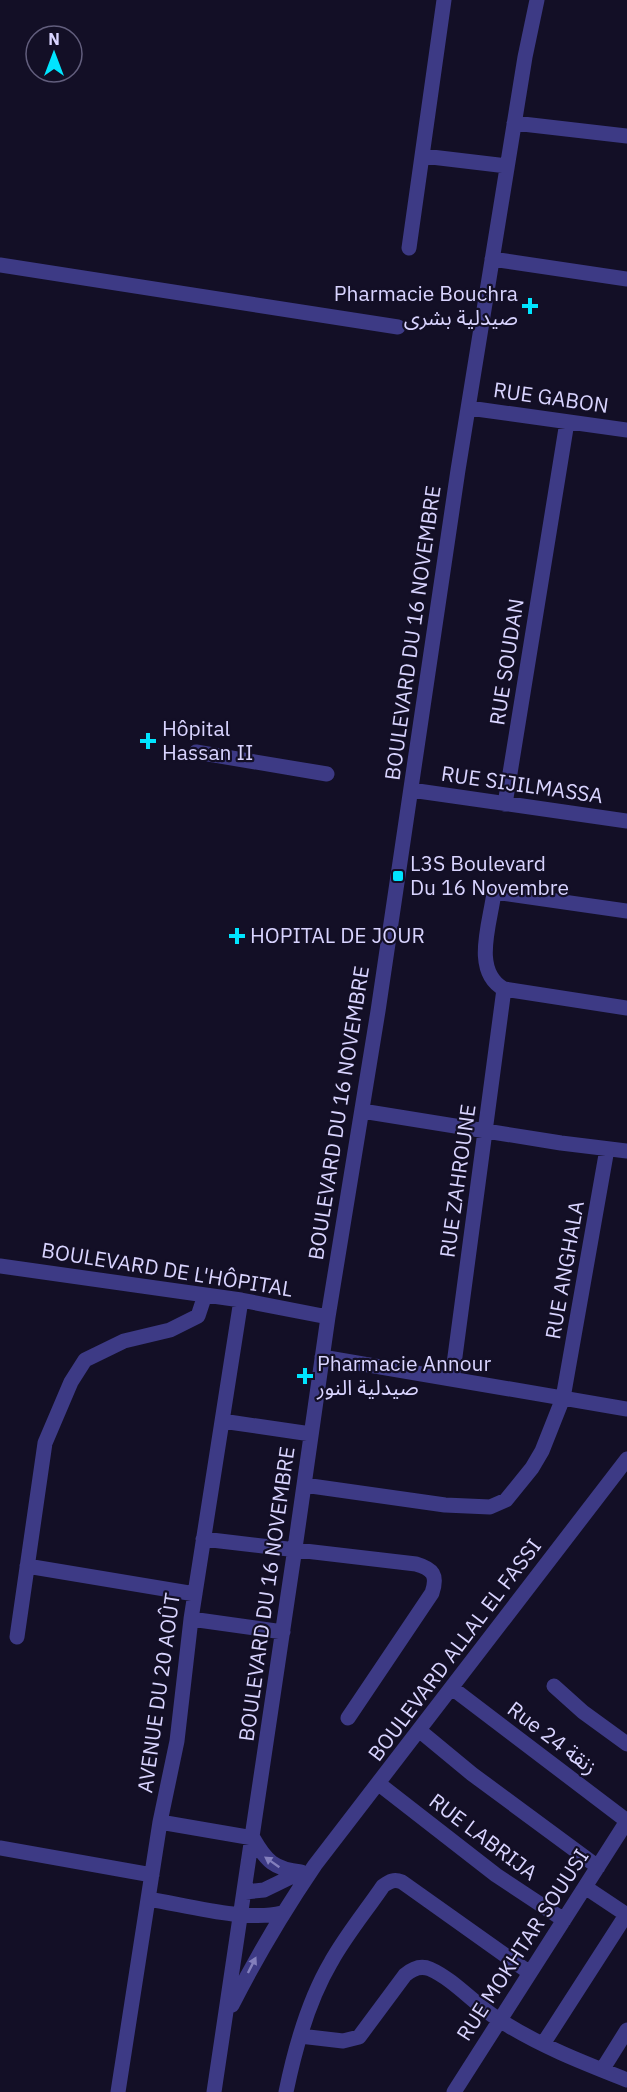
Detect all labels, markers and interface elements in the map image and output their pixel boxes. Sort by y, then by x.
north arrow [24,24,84,84]
text: N [48,29,60,49]
place label: Pharmacie Bouchra صيدلية بشرى [334,279,518,331]
marker: Pharmacie Bouchra صيدلية بشرى [523,299,537,313]
street label: RUE GABON [492,375,611,419]
street label: BOULEVARD DU 16 NOVEMBRE [377,484,447,782]
street label: RUE SOUDAN [482,596,530,727]
place label: Hôpital Hassan II [162,714,253,766]
marker: Hôpital Hassan II [139,732,157,750]
street label: RUE SIJILMASSA [439,759,605,809]
place label: L3S Boulevard Du 16 Novembre [410,849,569,901]
marker: L3S Boulevard Du 16 Novembre [391,869,405,883]
place label: HOPITAL DE JOUR [250,921,425,949]
marker: HOPITAL DE JOUR [228,927,246,945]
street label: BOULEVARD DU 16 NOVEMBRE [301,964,375,1262]
street label: RUE ZAHROUNE [432,1102,482,1259]
street label: RUE ANGHALA [538,1198,590,1341]
street label: BOULEVARD DE L'HÔPITAL [40,1235,295,1303]
place label: Pharmacie Annour صيدلية النور [316,1349,491,1401]
marker: Pharmacie Annour صيدلية النور [298,1369,312,1383]
street label: BOULEVARD DU 16 NOVEMBRE [231,1445,301,1743]
street label: BOULEVARD ALLAL EL FASSI [361,1532,547,1766]
street label: AVENUE DU 20 AOÛT [130,1591,186,1795]
street label: Rue 24 زنقة [502,1694,603,1780]
street label: RUE LABRIJA [424,1786,543,1886]
street label: RUE MOKHTAR SOUUSI [450,1843,595,2046]
one-way arrow [265,1856,281,1868]
one-way arrow [247,1956,257,1973]

